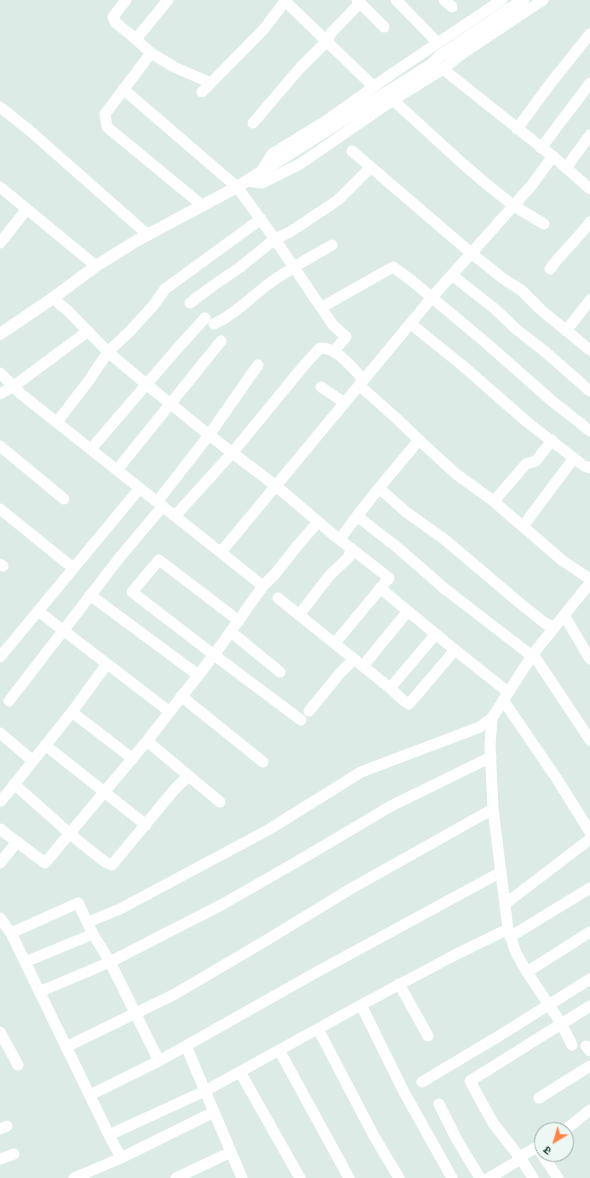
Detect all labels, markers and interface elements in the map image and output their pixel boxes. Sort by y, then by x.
north arrow [534,1122,574,1162]
text: उ [541,1144,553,1157]

